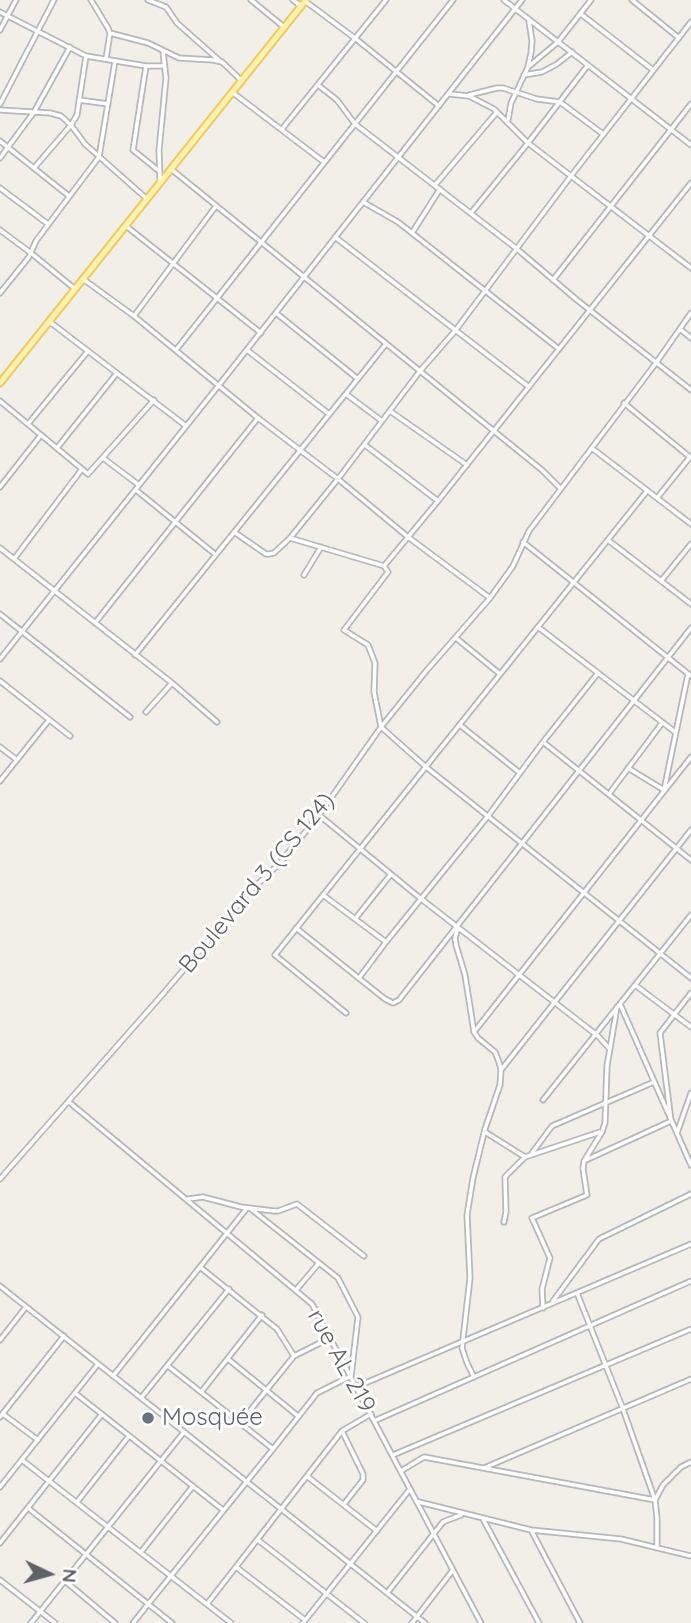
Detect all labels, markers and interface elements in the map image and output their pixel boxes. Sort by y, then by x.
street label: Boulevard 3 (CS 124) [173,787,341,979]
street label: rue AL 219 [301,1304,381,1418]
place label: Mosquée [162,1404,263,1432]
marker: Mosquée [140,1410,156,1426]
north arrow [14,1539,84,1609]
text: N [57,1568,82,1584]

